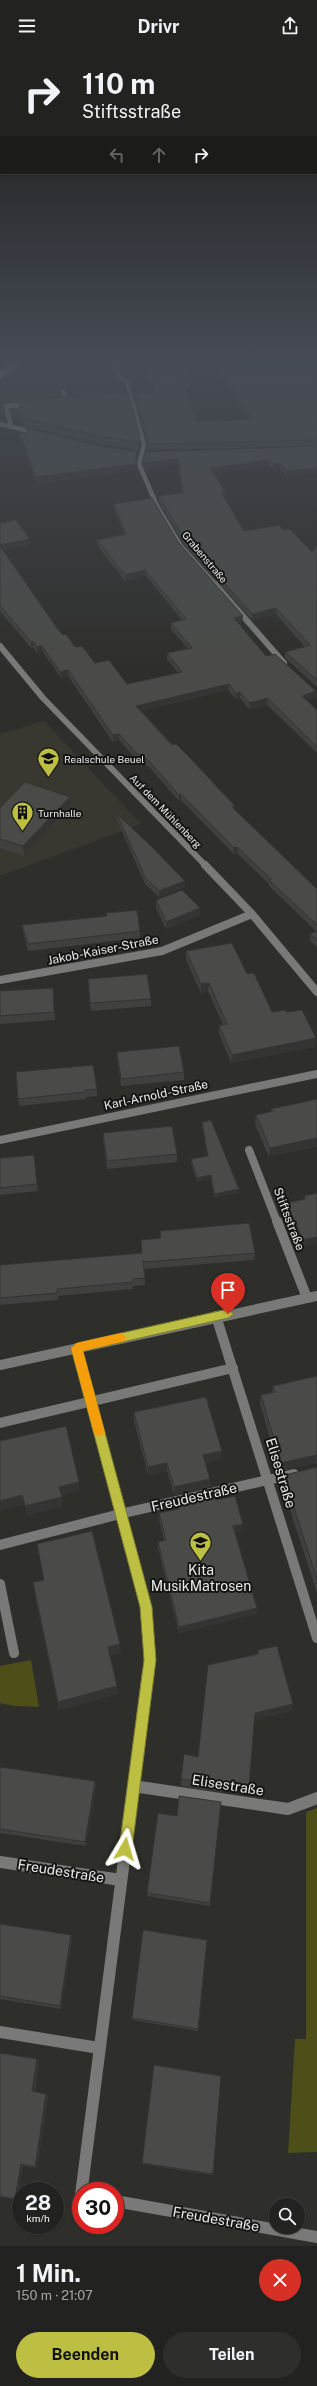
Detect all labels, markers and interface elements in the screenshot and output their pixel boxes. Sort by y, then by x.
icon: menu [16,15,38,37]
icon: share [279,15,301,37]
text: Drivr [138,16,179,37]
text: 110 m [82,67,155,100]
icon: right [16,68,68,120]
text: Stiftsstraße [82,101,181,122]
icon: left [106,144,128,166]
icon: ahead [148,144,170,166]
icon: right [190,144,212,166]
street label: Grabenstraße [180,529,230,585]
school or university icon: Realschule Beuel [36,746,62,779]
place label: Realschule Beuel [64,753,144,765]
street label: Auf dem Mühlenberg [128,772,204,850]
building icon: Turnhalle [10,800,36,833]
place label: Turnhalle [38,807,82,819]
street label: Jakob-Kaiser-Straße [46,932,160,968]
street label: Karl-Arnold-Straße [103,1077,210,1113]
street label: Stiftsstraße [271,1186,307,1253]
pin [211,1273,245,1314]
icon: arrive [217,1279,239,1301]
street label: Elisestraße [263,1436,299,1510]
street label: Freudestraße [150,1479,238,1515]
school or university icon: Kita MusikMatrosen [188,1529,214,1562]
place label: Kita MusikMatrosen [151,1562,251,1594]
street label: Elisestraße [191,1771,265,1799]
position arrow [104,1828,146,1870]
street label: Freudestraße [17,1856,106,1886]
speed limit sign: 30 [72,2182,124,2234]
text: 28 [25,2191,51,2215]
map controls [269,2198,305,2234]
button: search [269,2198,305,2234]
street label: Freudestraße [172,2204,261,2234]
text: km/h [26,2212,50,2224]
text: 1 Min. [16,2259,81,2287]
button: close [259,2259,301,2301]
text: 150 m · 21:07 [16,2288,93,2303]
button: Beenden [16,2332,155,2378]
button: Teilen [163,2332,301,2378]

